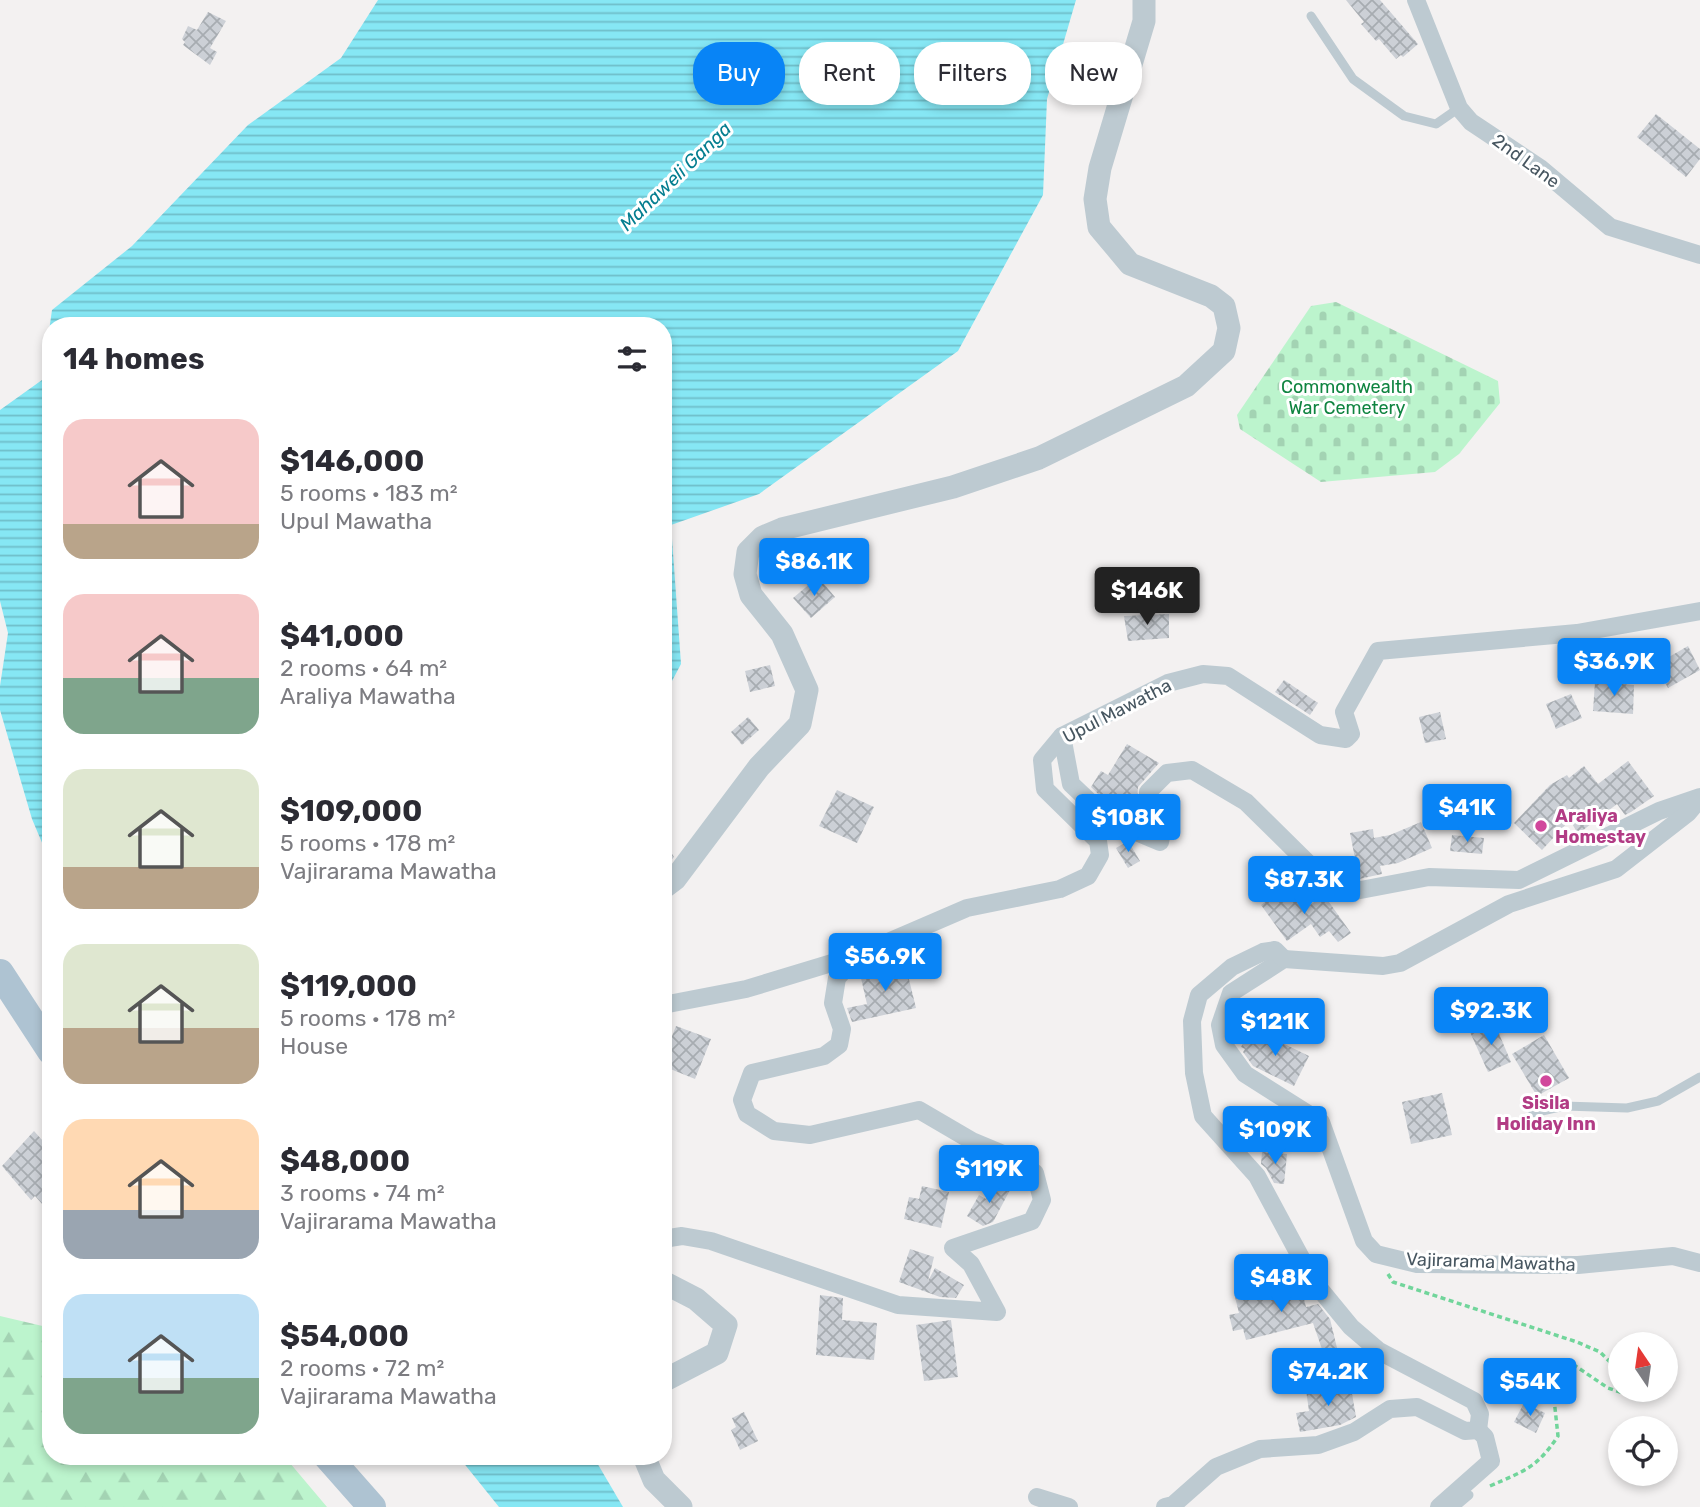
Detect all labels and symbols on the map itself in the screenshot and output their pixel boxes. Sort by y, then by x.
water label: Mahaweli Ganga [615,117,736,236]
street label: 2nd Lane [1488,129,1564,193]
park label: Commonwealth War Cemetery [1281,376,1413,419]
pin: $86.1K [757,538,871,598]
pin: $146K [1098,568,1196,627]
pin: $36.9K [1557,638,1671,698]
street label: Upul Mawatha [1059,674,1175,748]
pin: $41K [1426,784,1508,844]
pin: $108K [1079,794,1177,854]
place label: Araliya Homestay [1555,805,1646,848]
marker: Araliya Homestay [1533,818,1549,834]
pin: $87.3K [1247,856,1361,916]
pin: $56.9K [828,934,942,993]
pin: $92.3K [1434,988,1548,1047]
pin: $121K [1226,998,1324,1058]
marker: Sisila Holiday Inn [1538,1073,1554,1089]
place label: Sisila Holiday Inn [1496,1092,1596,1135]
pin: $109K [1226,1106,1324,1166]
pin: $119K [940,1146,1038,1205]
street label: Vajirarama Mawatha [1406,1248,1576,1276]
pin: $48K [1240,1254,1322,1314]
north arrow [1608,1332,1678,1402]
pin: $74.2K [1271,1348,1385,1408]
pin: $54K [1489,1358,1571,1418]

